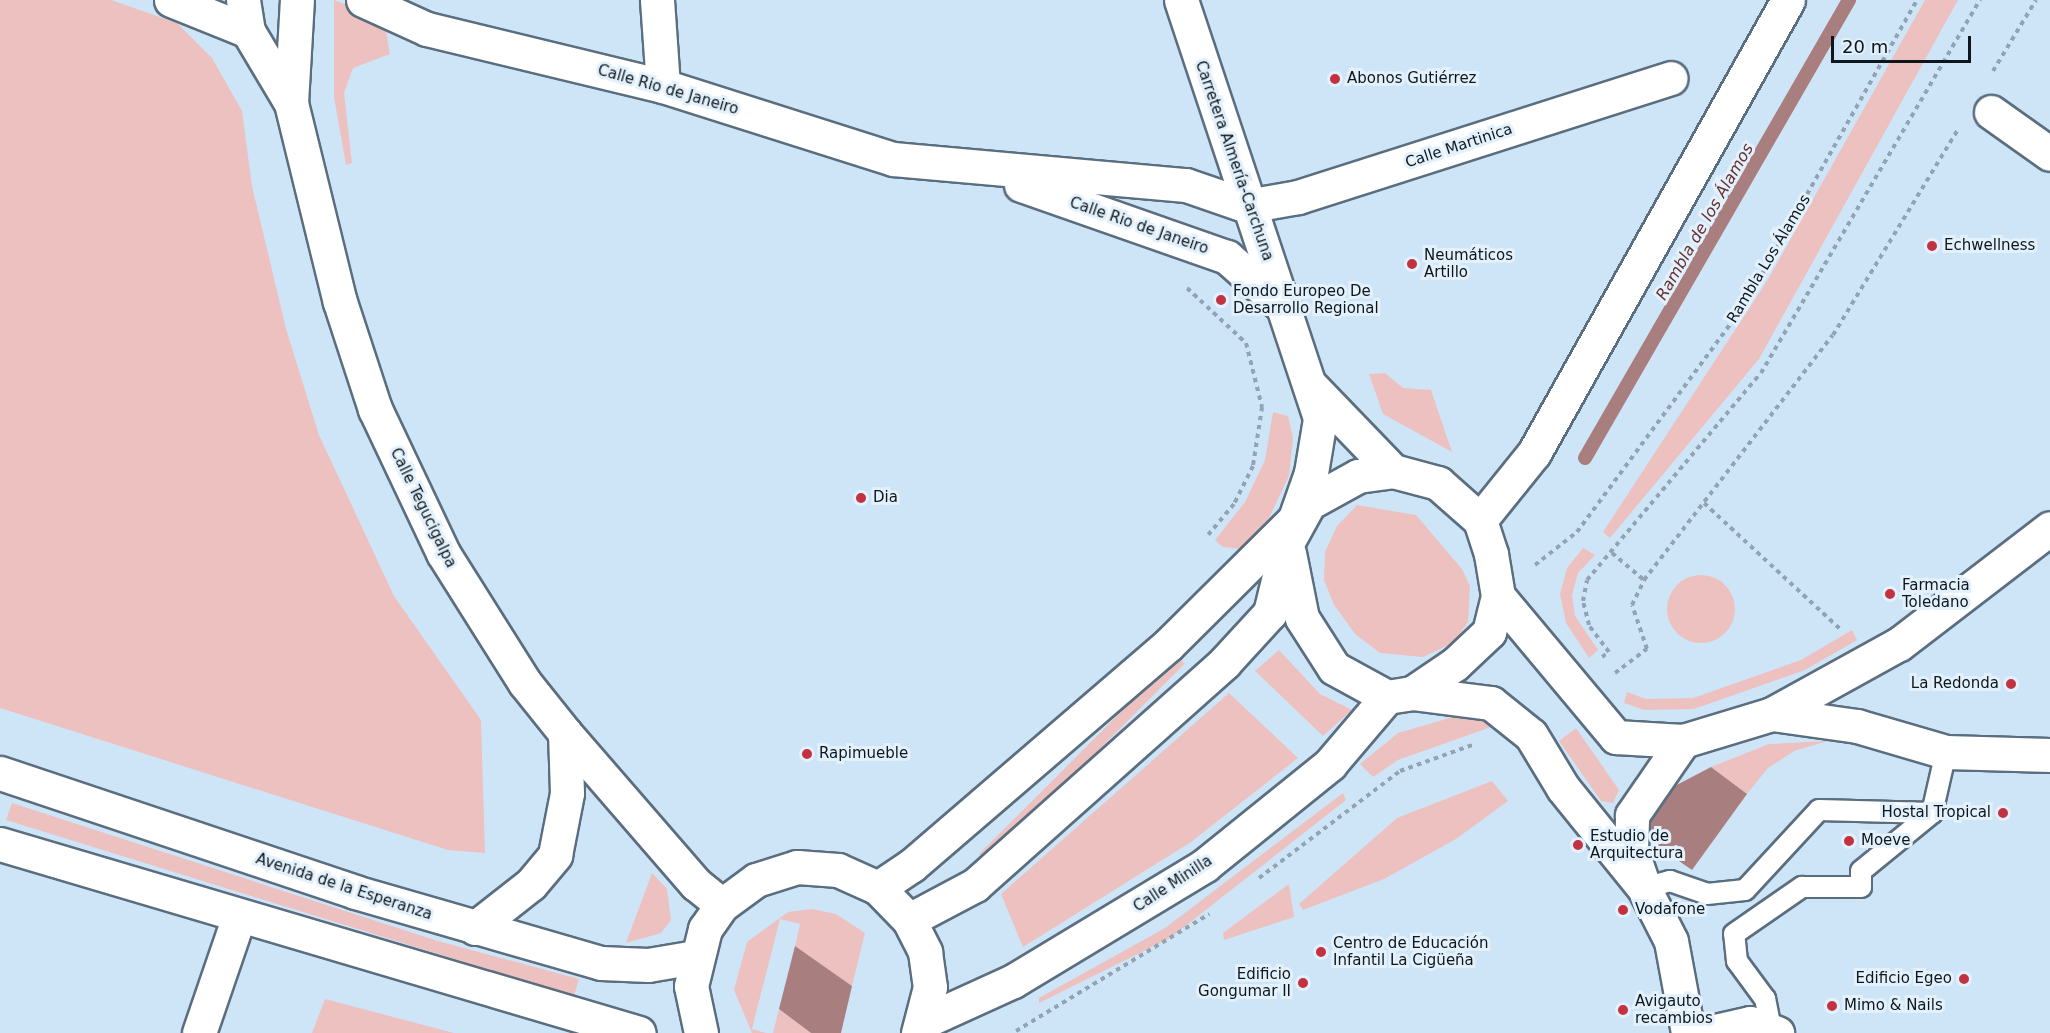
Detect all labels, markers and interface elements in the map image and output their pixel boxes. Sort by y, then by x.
scale bar [1834,24,1974,62]
text: 20 m [1842,36,1888,57]
street label: Carretera Almería-Carchuna [1191,59,1277,263]
street label: Calle Rio de Janeiro [596,61,740,119]
place label: Abonos Gutiérrez [1347,70,1476,88]
marker: Abonos Gutiérrez [1328,72,1342,86]
street label: Calle Martinica [1403,120,1515,172]
water label: Rambla de los Álamos [1652,140,1758,304]
street label: Rambla Los Álamos [1724,192,1814,326]
street label: Calle Rio de Janeiro [1067,194,1211,258]
place label: Echwellness [1944,237,2035,255]
marker: Echwellness [1925,239,1939,253]
place label: Neumáticos Artillo [1424,246,1513,281]
marker: Neumáticos Artillo [1405,257,1419,271]
place label: Fondo Europeo De Desarrollo Regional [1233,282,1379,317]
marker: Fondo Europeo De Desarrollo Regional [1214,293,1228,307]
street label: Calle Tegucigalpa [386,445,460,571]
place label: Dia [873,489,898,507]
marker: Dia [854,491,868,505]
place label: Farmacia Toledano [1902,576,1970,611]
marker: Farmacia Toledano [1883,587,1897,601]
place label: La Redonda [1911,675,1999,693]
marker: La Redonda [2004,677,2018,691]
place label: Rapimueble [819,745,908,763]
marker: Rapimueble [800,747,814,761]
place label: Hostal Tropical [1881,804,1991,822]
marker: Hostal Tropical [1996,806,2010,820]
place label: Estudio de Arquitectura [1590,827,1683,862]
place label: Moeve [1861,832,1910,850]
marker: Moeve [1842,834,1856,848]
marker: Estudio de Arquitectura [1571,838,1585,852]
street label: Avenida de la Esperanza [254,850,434,924]
street label: Calle Minilla [1130,852,1216,916]
place label: Vodafone [1635,901,1705,919]
marker: Vodafone [1616,903,1630,917]
place label: Centro de Educación Infantil La Cigüeña [1333,934,1488,969]
marker: Centro de Educación Infantil La Cigüeña [1314,945,1328,959]
place label: Edificio Gongumar II [1198,965,1291,1000]
place label: Edificio Egeo [1856,970,1952,988]
marker: Edificio Egeo [1957,972,1971,986]
marker: Edificio Gongumar II [1296,976,1310,990]
place label: Avigauto recambios [1635,992,1713,1027]
place label: Mimo & Nails [1844,997,1943,1015]
marker: Mimo & Nails [1825,999,1839,1013]
marker: Avigauto recambios [1616,1003,1630,1017]

